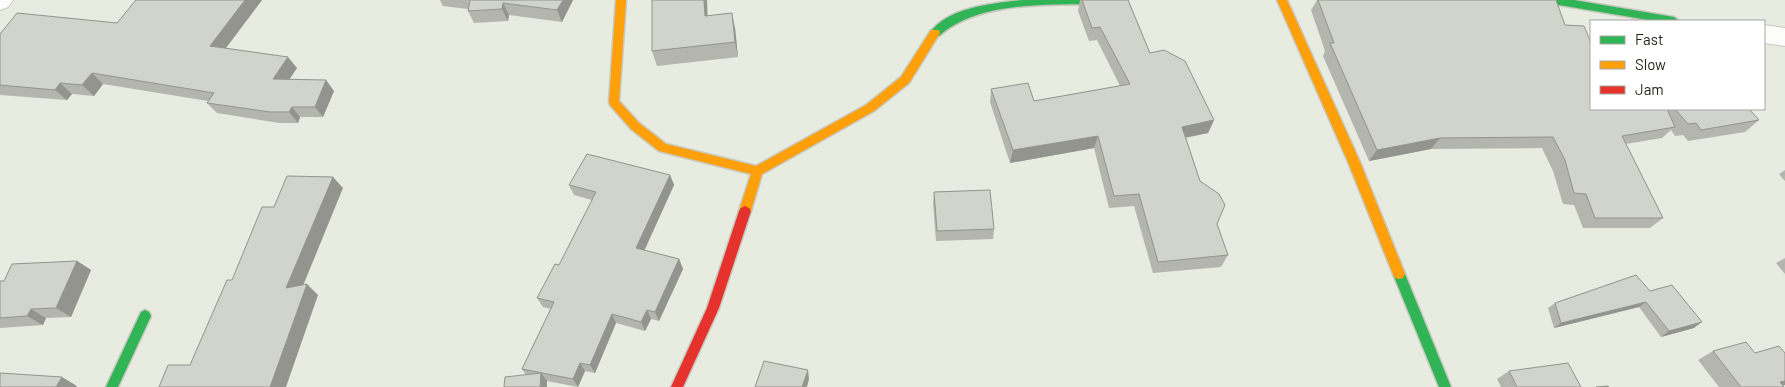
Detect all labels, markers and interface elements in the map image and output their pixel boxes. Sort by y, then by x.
legend [1590,20,1765,110]
text: Fast [1635,30,1663,48]
text: Slow [1635,55,1666,73]
text: Jam [1635,80,1664,98]

